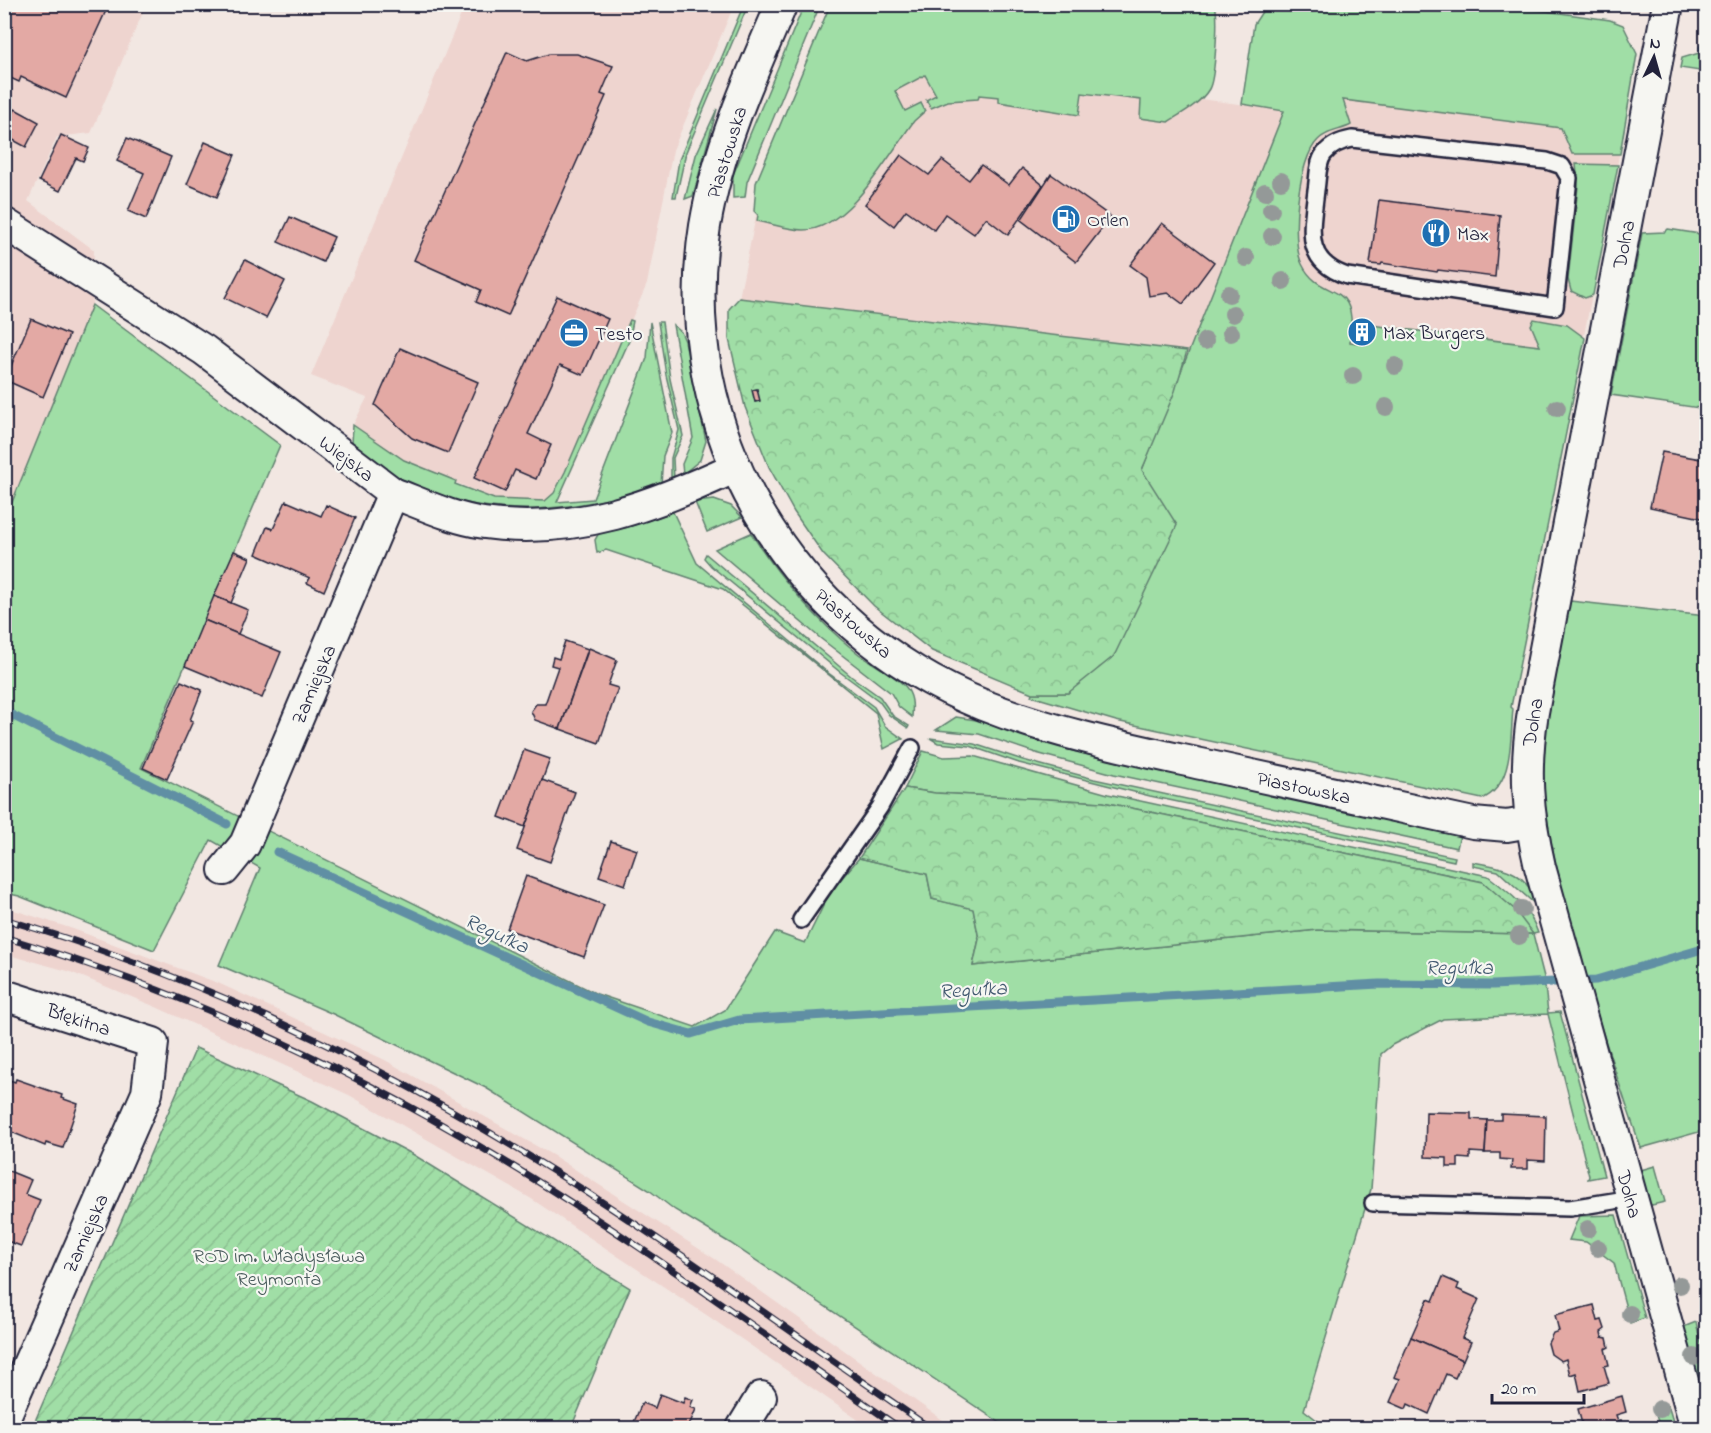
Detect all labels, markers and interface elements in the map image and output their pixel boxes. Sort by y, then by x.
north arrow [1624,27,1684,87]
text: N [1649,32,1662,56]
street label: Piastowska [701,103,756,202]
fuel station icon: Orlen [1050,203,1082,235]
place label: Orlen [1087,207,1129,236]
restaurant icon: Max [1420,217,1452,249]
street label: Dolna [1606,218,1644,272]
place label: Max [1457,221,1489,250]
building icon: Max Burgers [1346,316,1378,348]
office icon: Testo [558,317,590,349]
place label: Max Burgers [1383,320,1485,350]
place label: Testo [595,321,643,350]
street label: Wiejska [312,430,379,490]
street label: Piastowska [807,583,898,667]
street label: Zamiejska [286,641,345,729]
street label: Dolna [1516,696,1553,750]
street label: Piastowska [1254,765,1353,813]
water label: Regułka [459,907,534,964]
water label: Regułka [1425,954,1494,985]
water label: Regułka [938,974,1008,1009]
street label: Błękitna [42,997,114,1045]
street label: Dolna [1607,1167,1648,1222]
street label: Zamiejska [57,1190,118,1278]
park label: ROD im. Władysława Reymonta [193,1243,365,1295]
scale bar [1492,1367,1584,1405]
text: 20 m [1501,1377,1536,1403]

